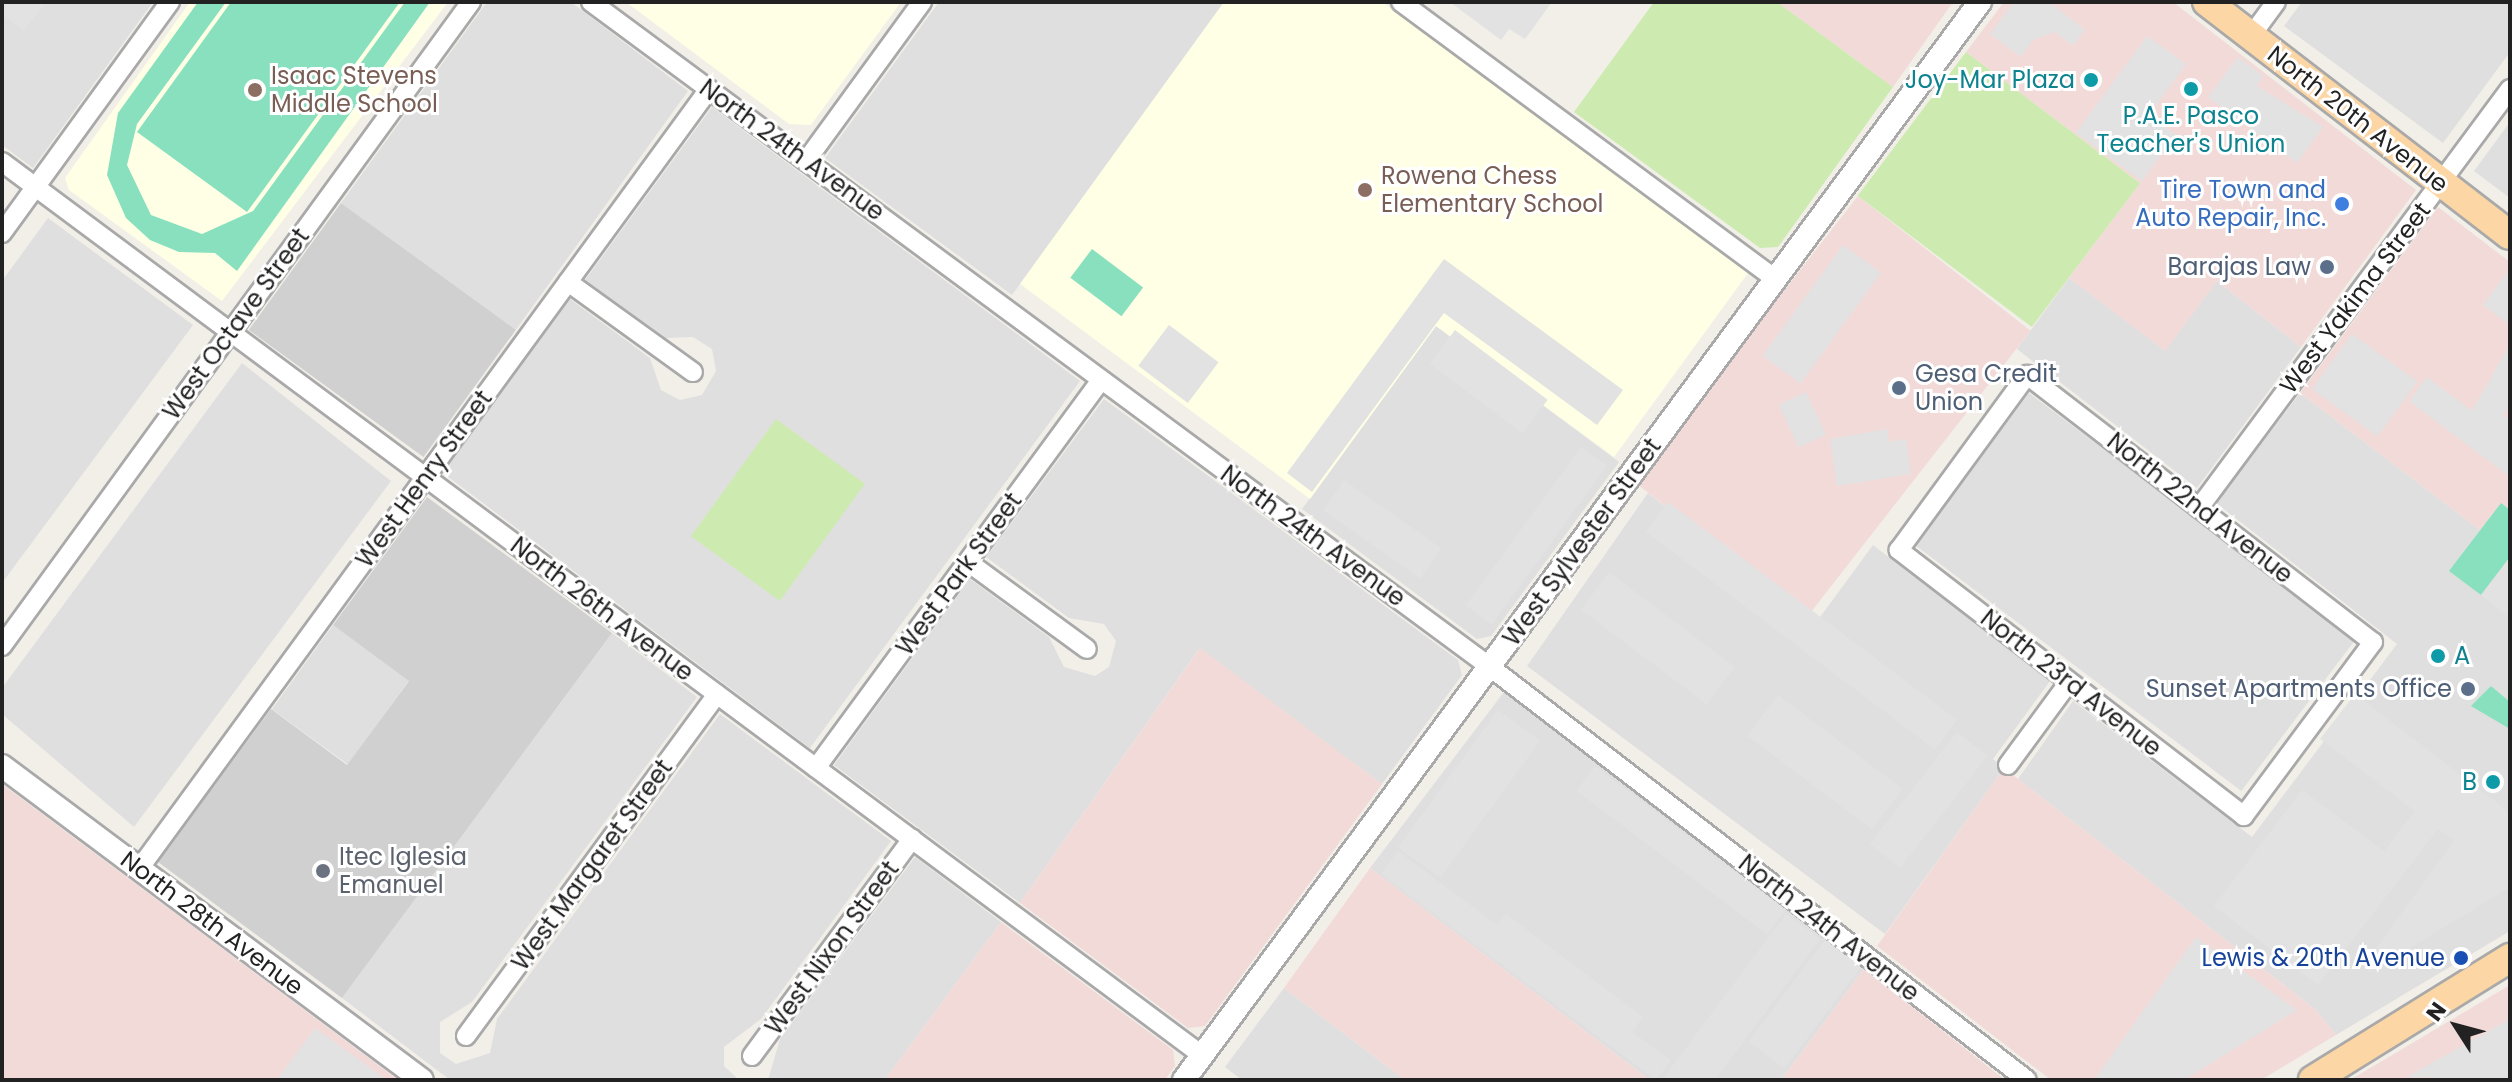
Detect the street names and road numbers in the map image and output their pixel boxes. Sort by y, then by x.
street label: North 20th Avenue [2262,40,2454,198]
street label: North 24th Avenue [694,73,890,227]
street label: West Yakima Street [2274,197,2436,399]
street label: West Octave Street [157,223,315,425]
street label: West Henry Street [350,385,498,573]
street label: North 22nd Avenue [2102,427,2298,589]
street label: West Sylvester Street [1497,433,1667,651]
street label: North 24th Avenue [1215,459,1411,613]
street label: West Park Street [890,487,1028,661]
street label: North 26th Avenue [505,531,699,687]
street label: North 23rd Avenue [1975,604,2167,762]
street label: West Margaret Street [506,754,678,976]
street label: North 28th Avenue [115,845,309,1001]
street label: North 24th Avenue [1733,849,1925,1007]
street label: West Nixon Street [759,856,905,1040]

